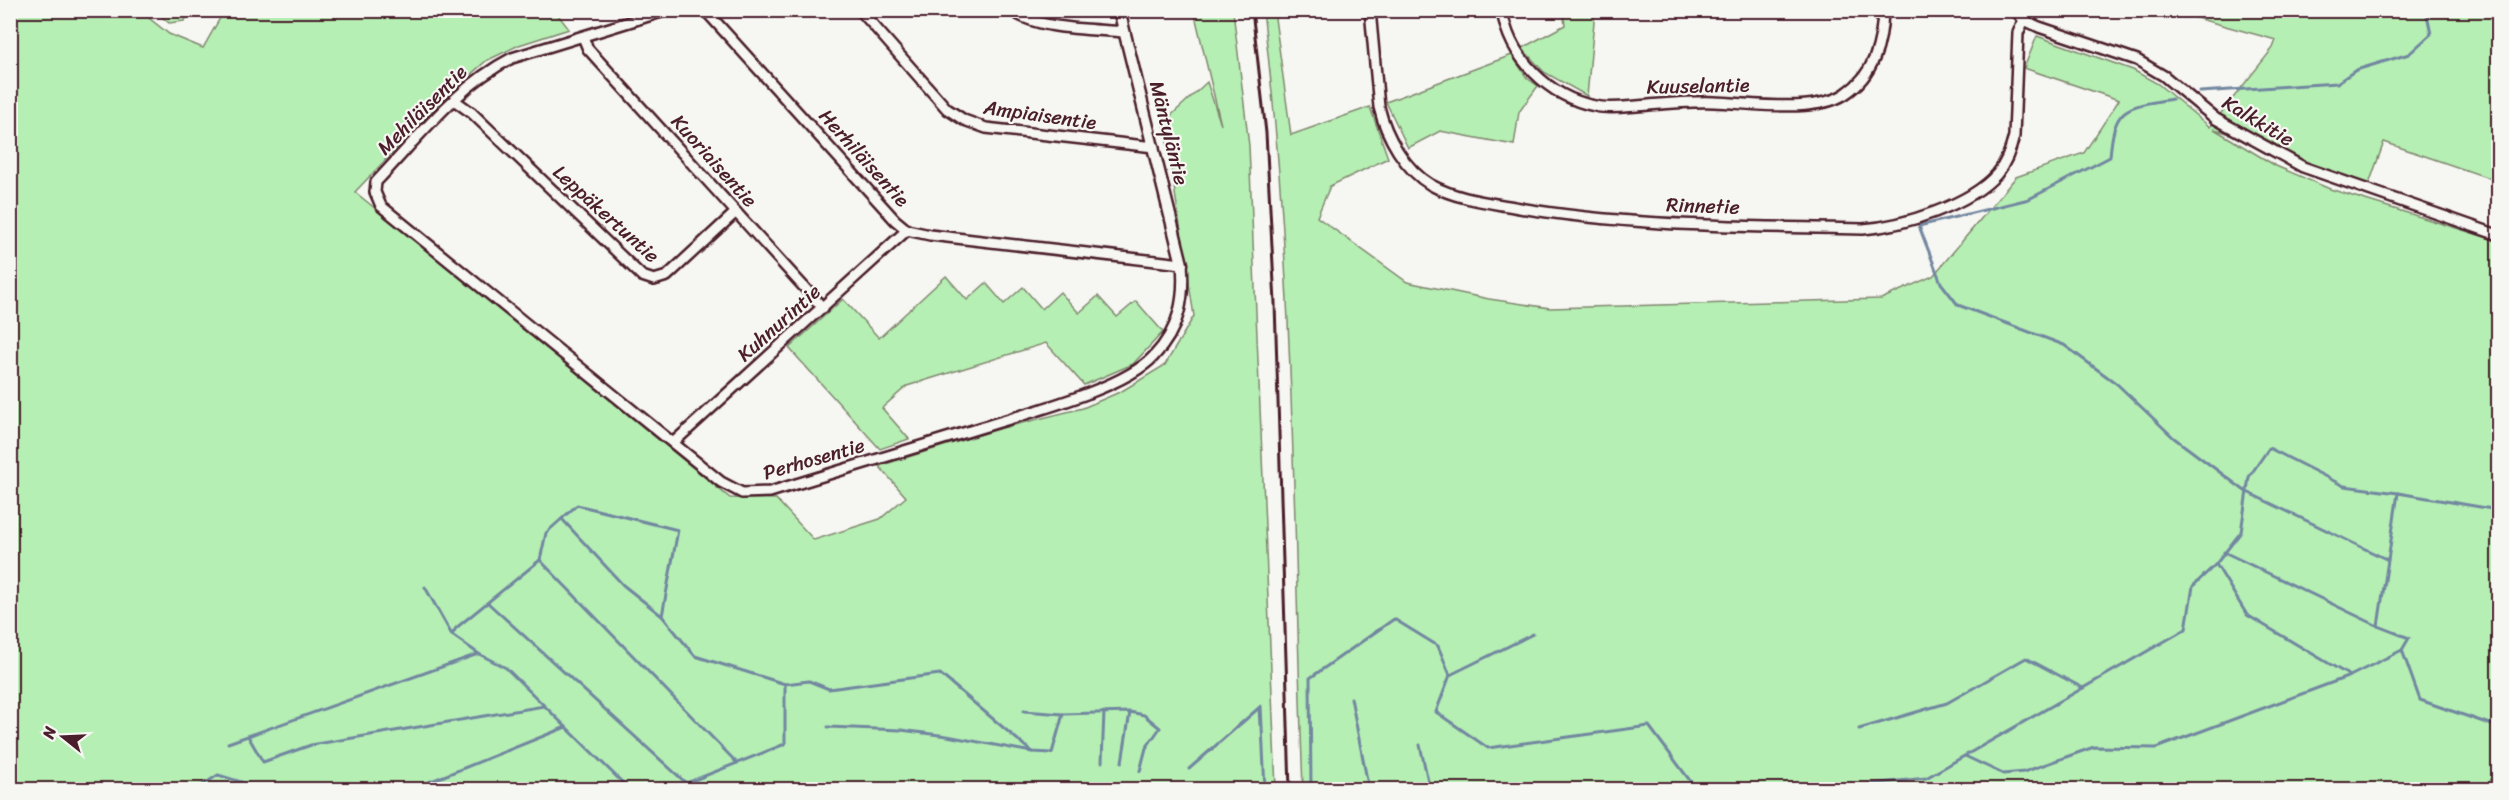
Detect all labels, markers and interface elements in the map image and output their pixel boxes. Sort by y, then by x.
street label: Mehiläisentie [368,56,476,164]
street label: Kuuselantie [1646,68,1750,104]
street label: Mäntyläntie [1139,77,1199,189]
street label: Kalkkitie [2215,86,2301,156]
street label: Ampiaisentie [980,90,1099,140]
street label: Herhiläisentie [810,100,919,216]
street label: Kuoriaisentie [662,106,766,216]
street label: Leppäkertuntie [544,156,668,272]
street label: Rinnetie [1666,187,1740,225]
street label: Kuhnurintie [729,275,829,371]
street label: Perhosentie [759,428,869,490]
north arrow [33,707,93,767]
text: N [33,722,65,743]

